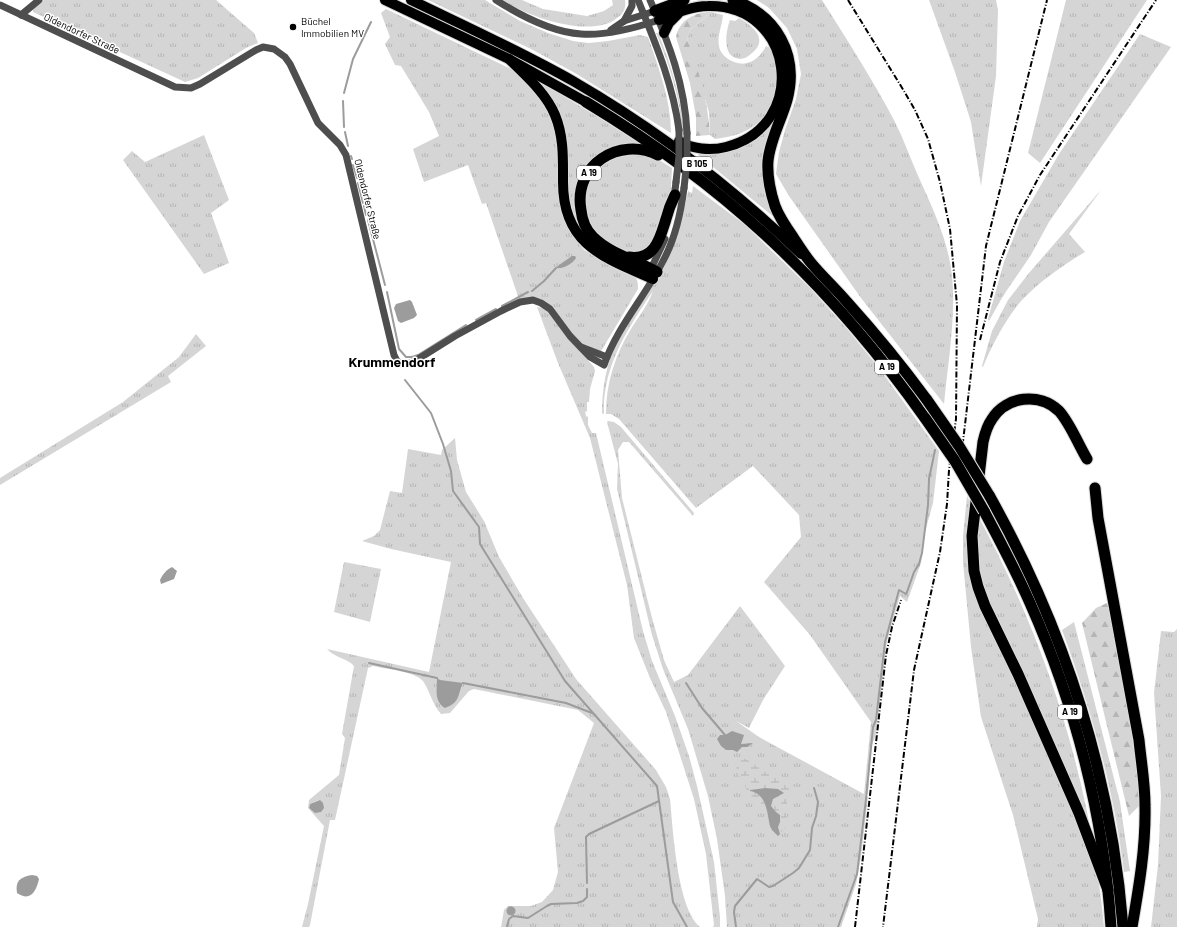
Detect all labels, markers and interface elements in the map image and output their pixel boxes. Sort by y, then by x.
street label: Oldendorfer Straße [42,10,122,56]
place label: Büchel Immobilien MV [301,15,364,39]
marker: Büchel Immobilien MV [288,22,298,32]
road number: B 105 [682,157,712,171]
street label: Oldendorfer Straße [352,158,384,240]
road number: A 19 [577,166,601,180]
district label: Krummendorf [349,353,435,370]
road number: A 19 [875,360,899,374]
road number: A 19 [1058,705,1082,719]

